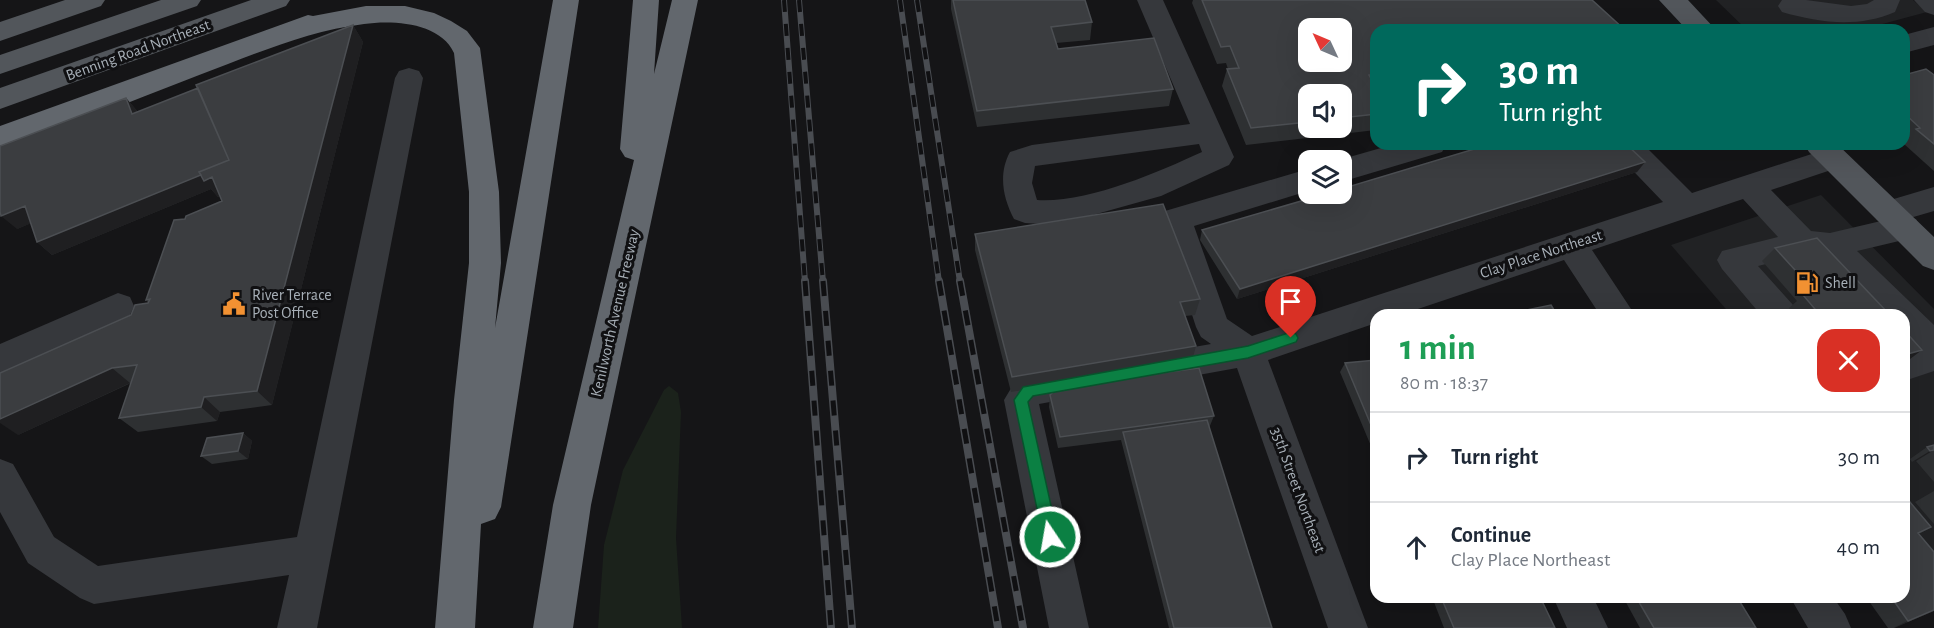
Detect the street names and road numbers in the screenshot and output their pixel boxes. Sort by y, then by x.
street label: Benning Road Northeast [64,17,212,83]
street label: Clay Place Northeast [1478,227,1604,282]
street label: Kenilworth Avenue Freeway [588,228,643,399]
street label: 35th Street Northeast [1268,425,1328,555]

